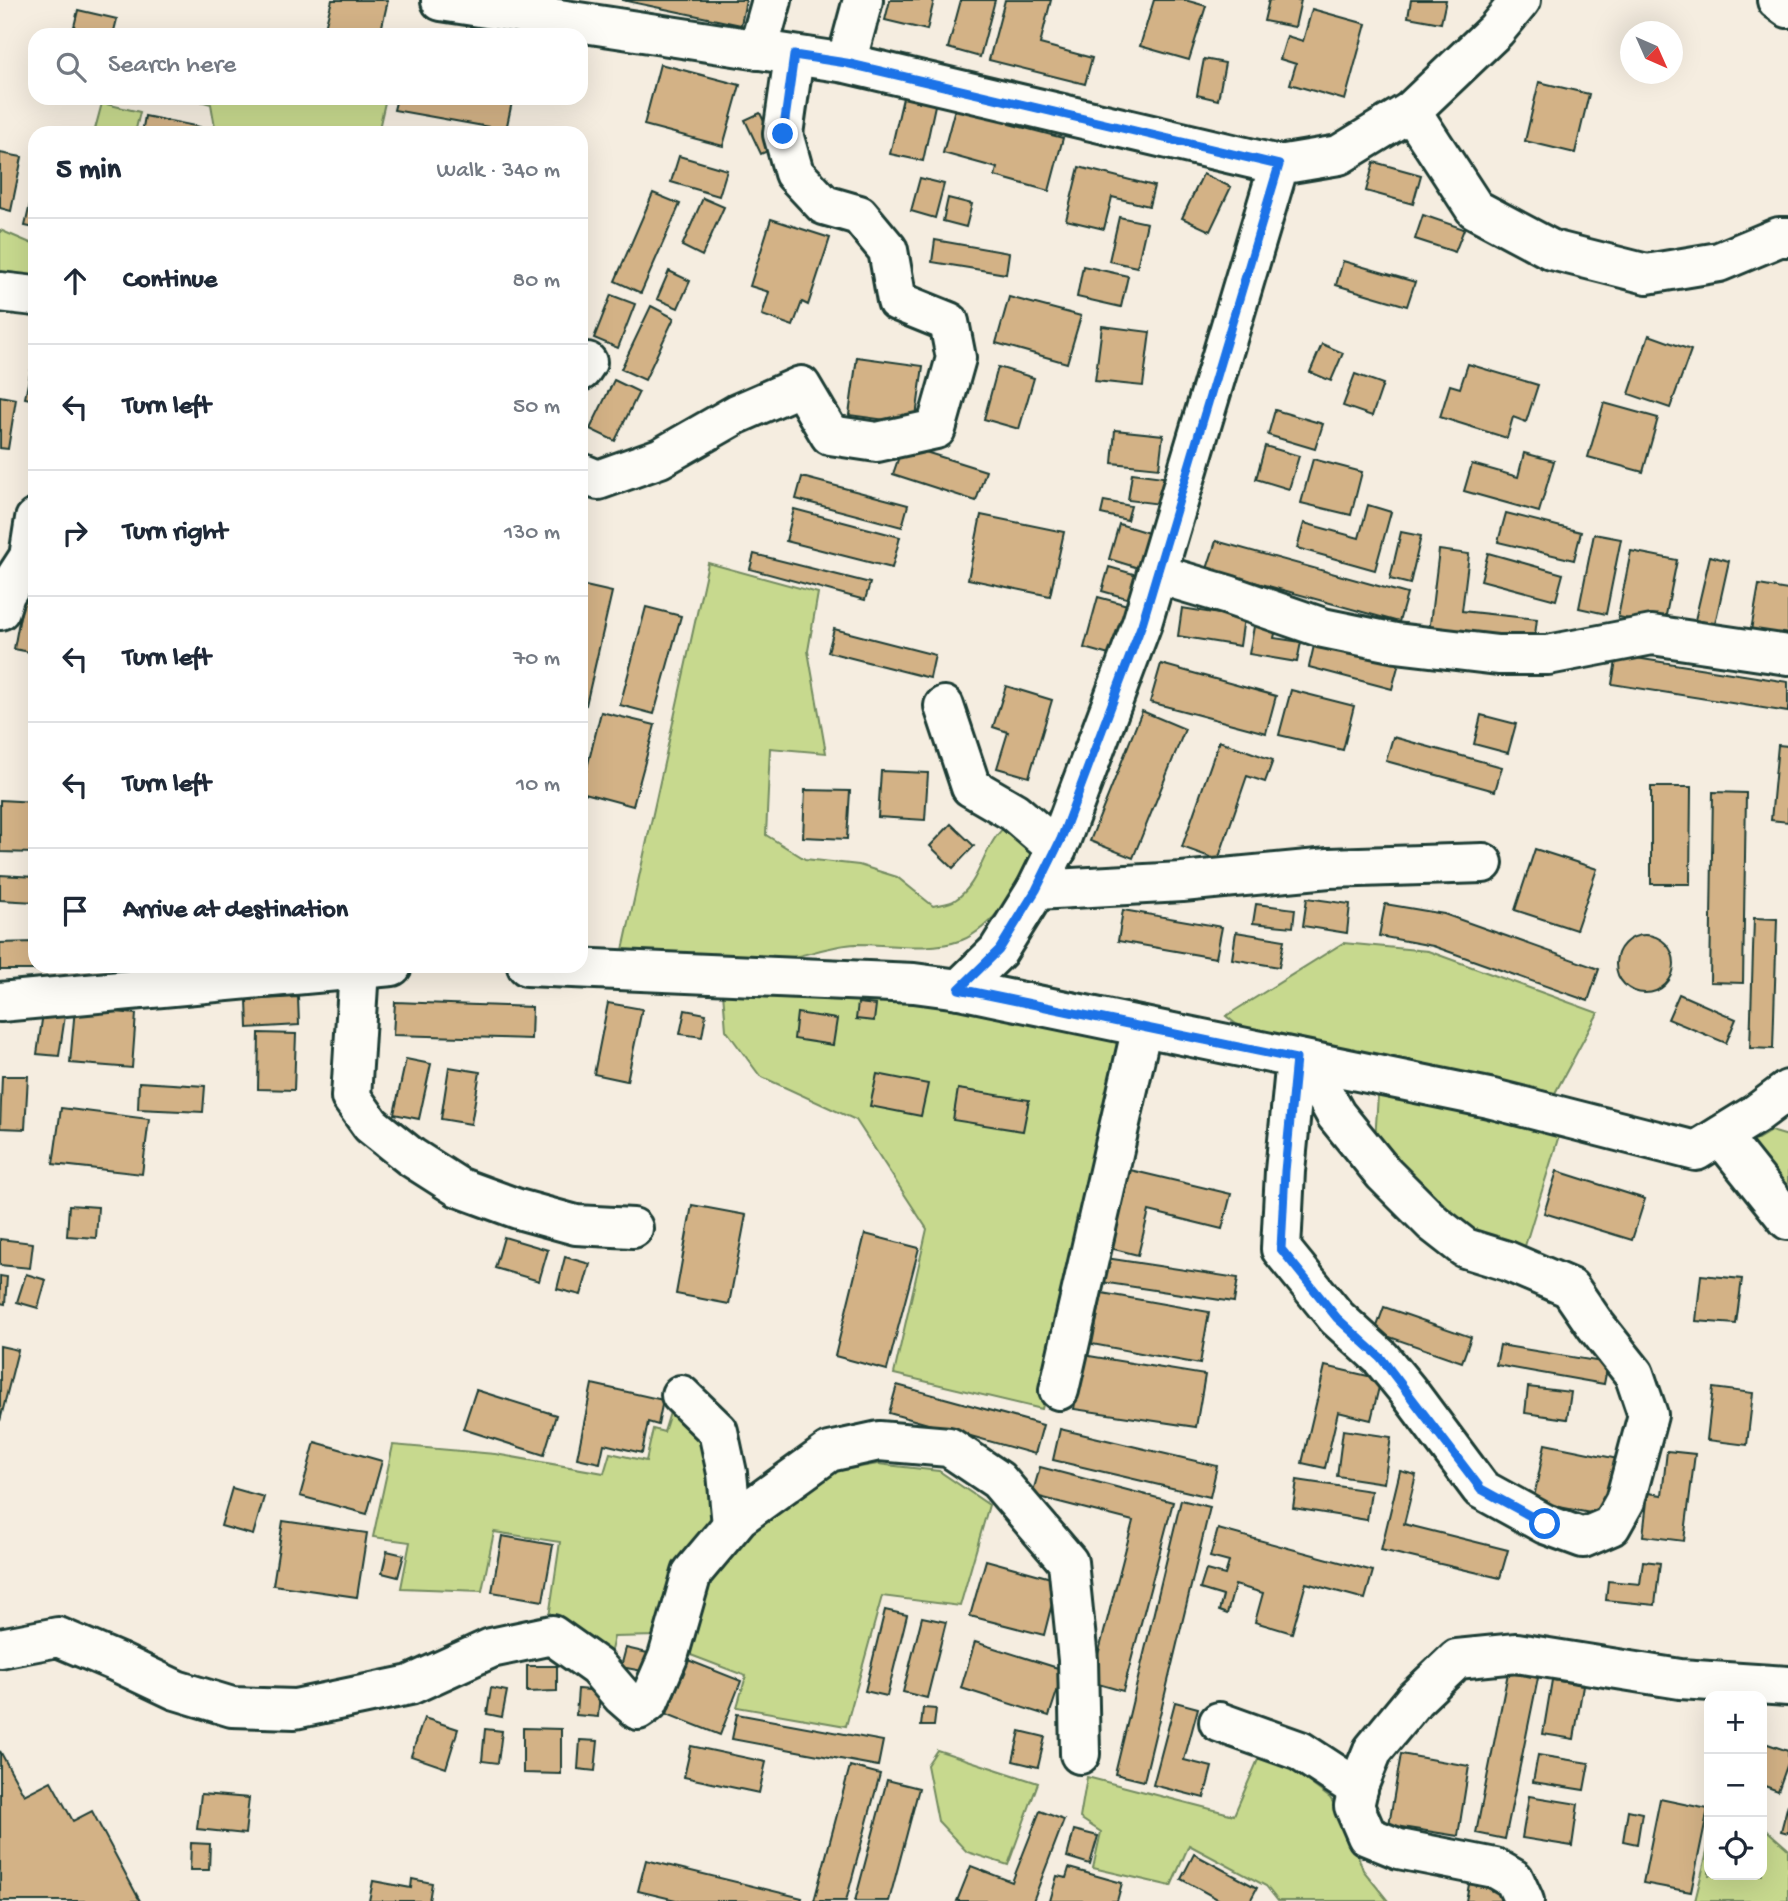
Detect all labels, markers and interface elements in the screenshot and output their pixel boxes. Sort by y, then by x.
north arrow [1620,21,1683,84]
search box [28,28,588,105]
icon: search [52,48,90,86]
text: Search here [108,51,236,82]
route end [767,118,798,149]
text: 5 min [56,154,121,189]
text: Walk · 340 m [437,158,560,185]
icon: ahead [56,262,94,300]
text: Continue [123,266,217,297]
text: 80 m [513,268,560,295]
icon: left [56,388,94,426]
text: Turn left [123,392,211,423]
text: 50 m [513,394,560,421]
icon: right [56,514,94,552]
text: Turn right [123,518,227,549]
text: 130 m [504,520,560,547]
icon: left [56,640,94,678]
text: Turn left [123,644,211,675]
text: 70 m [513,646,560,673]
icon: left [56,766,94,804]
text: Turn left [123,770,211,801]
text: 10 m [516,772,560,799]
icon: arrive [56,892,94,930]
text: Arrive at destination [123,896,348,927]
route start [1529,1508,1560,1539]
map controls [1704,1691,1767,1880]
button: + [1704,1691,1767,1754]
button: − [1704,1754,1767,1817]
button: locate [1704,1817,1767,1880]

